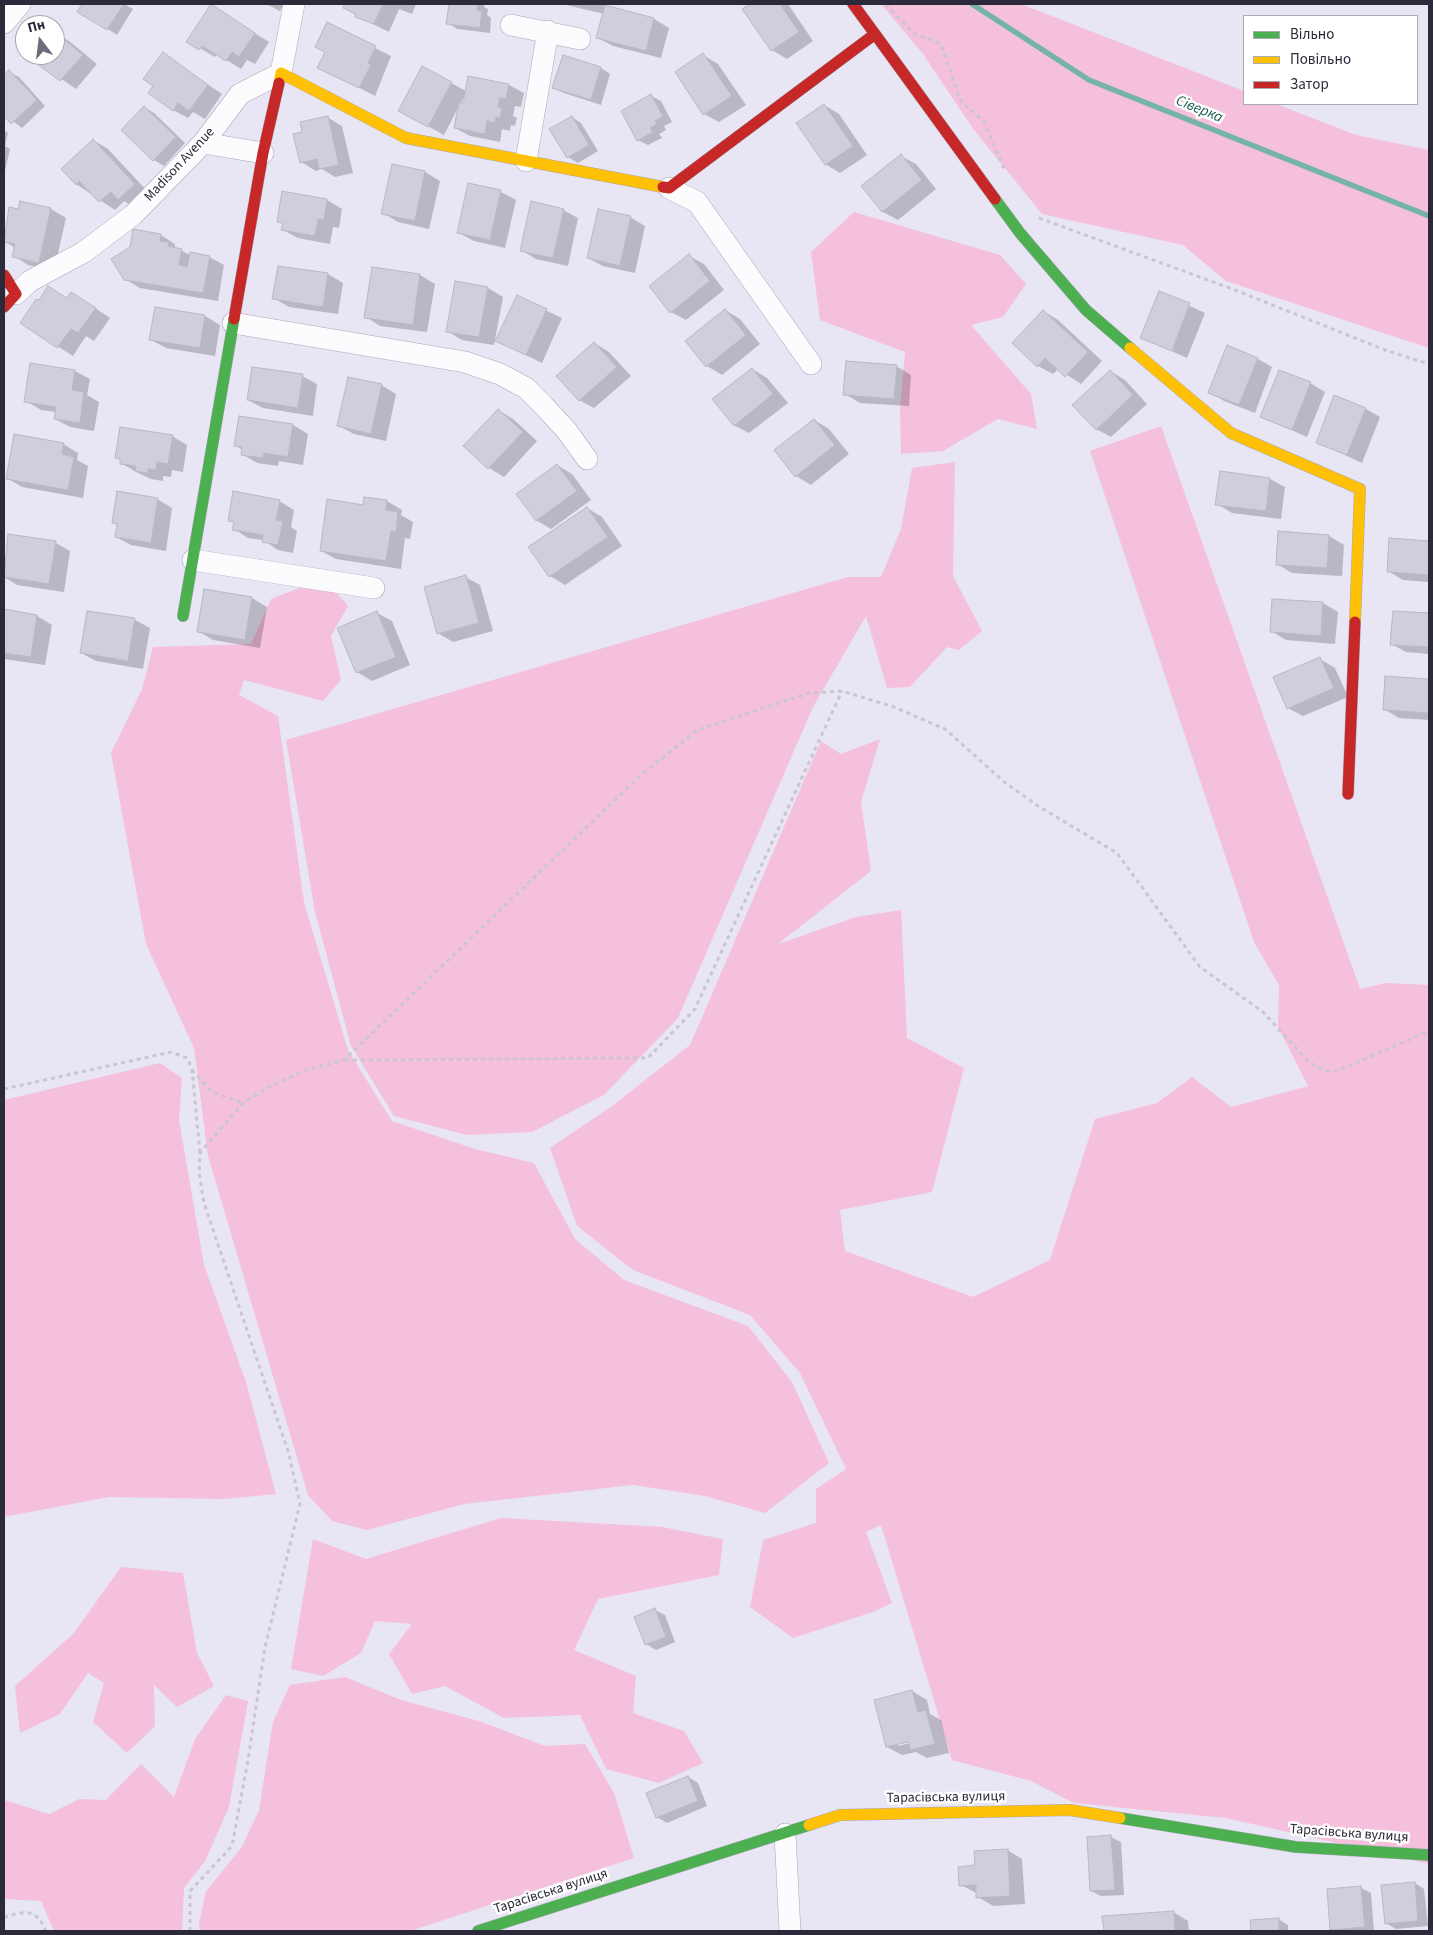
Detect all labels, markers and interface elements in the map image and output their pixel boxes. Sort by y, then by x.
north arrow [15,15,65,65]
text: Пн [25,15,47,38]
legend [1243,15,1418,105]
text: Вільно [1290,24,1334,45]
text: Повільно [1290,49,1351,70]
text: Затор [1290,74,1329,95]
water label: Сіверка [1173,92,1225,128]
street label: Madison Avenue [141,124,219,206]
street label: Тарасівська вулиця [886,1789,1006,1807]
street label: Тарасівська вулиця [1289,1821,1409,1847]
street label: Тарасівська вулиця [492,1866,610,1918]

